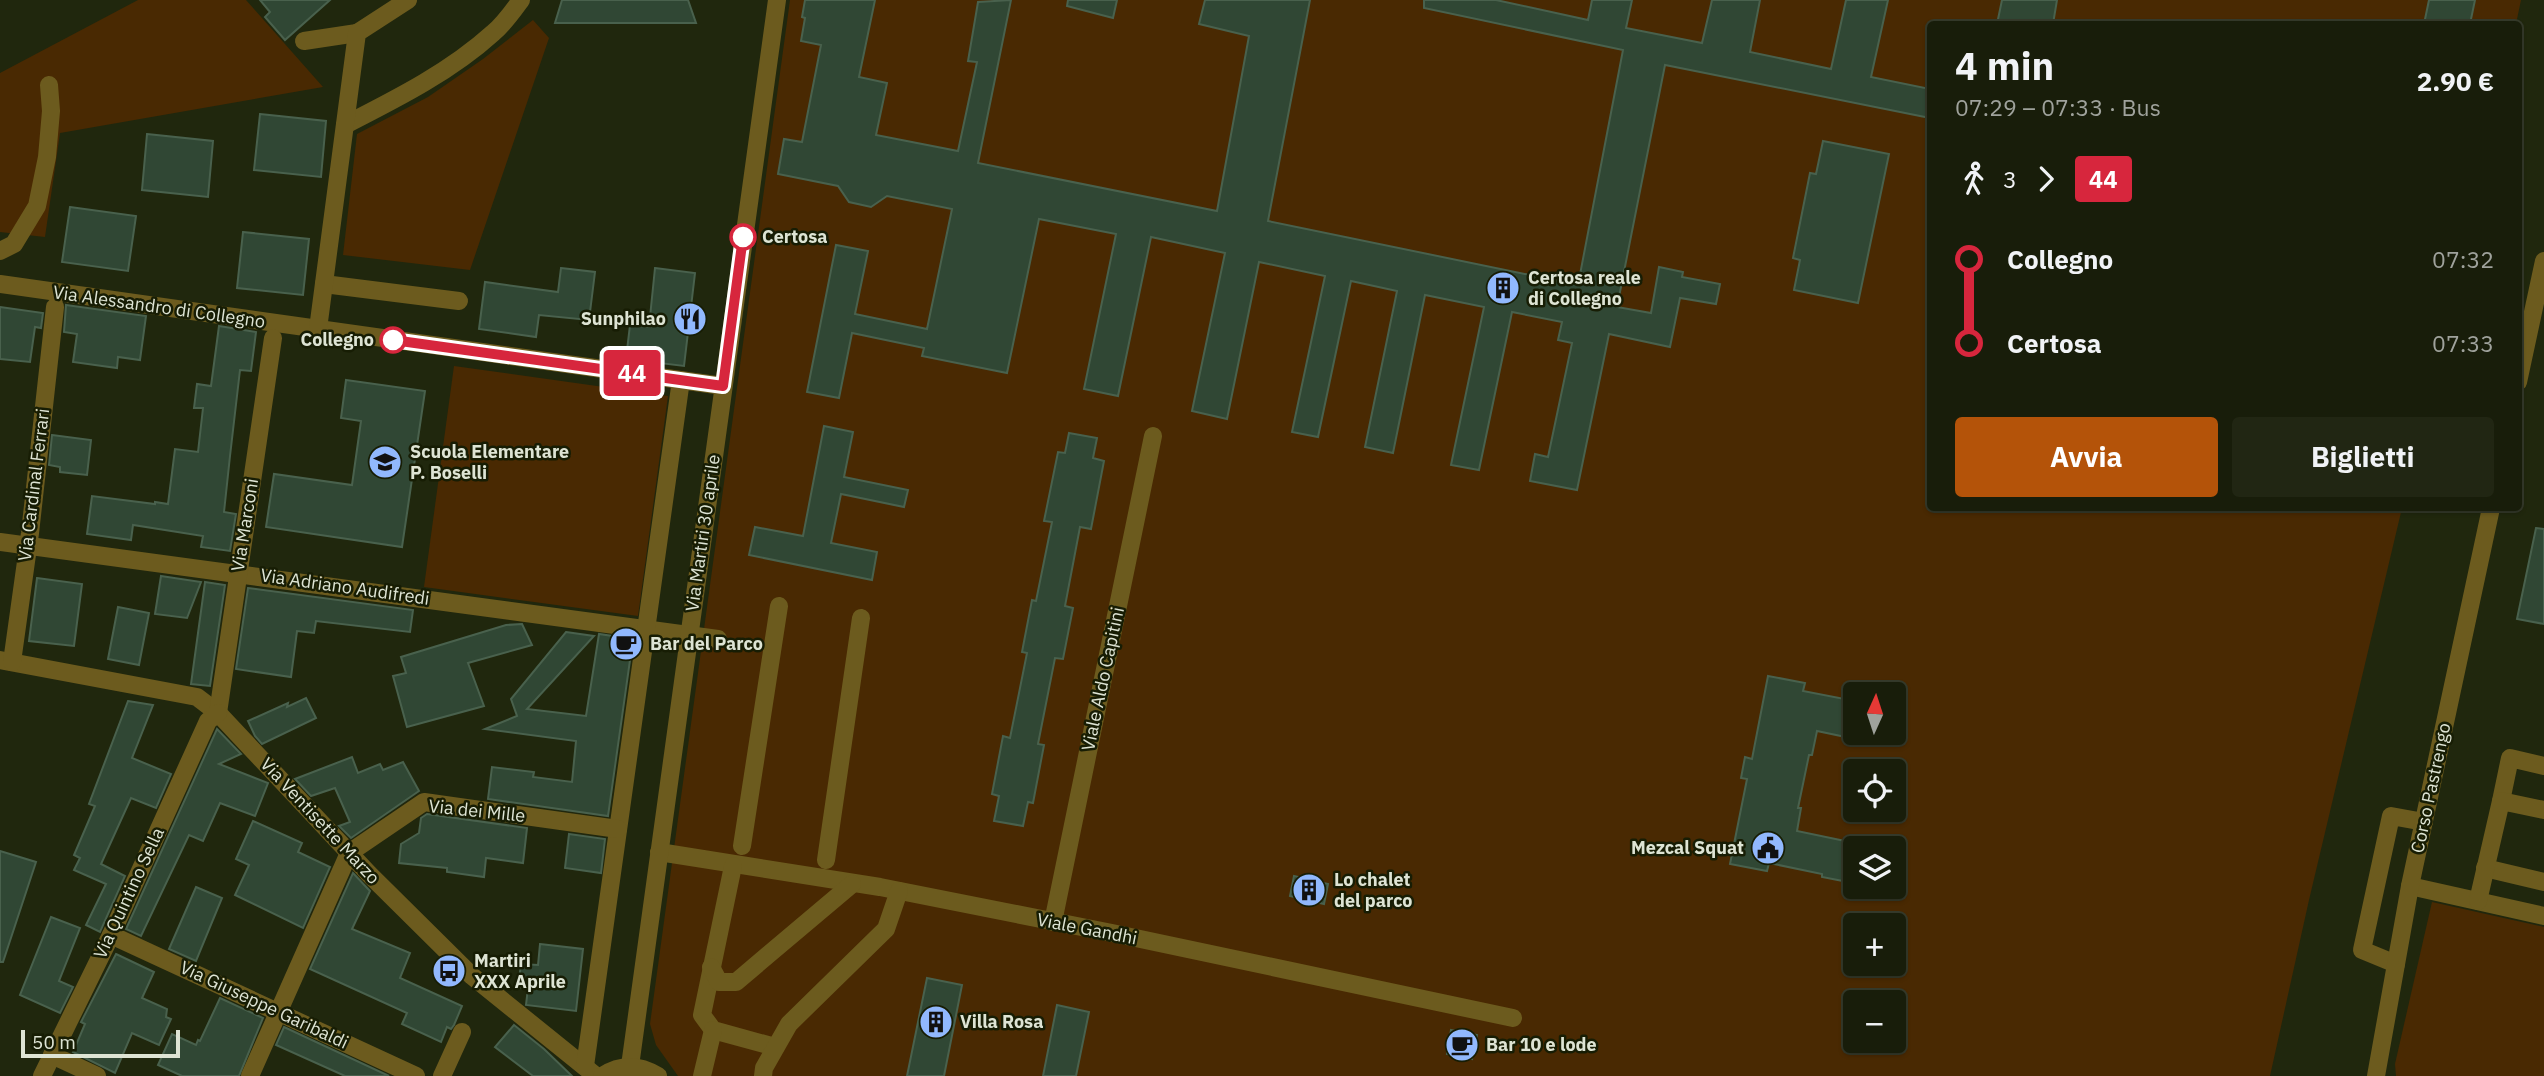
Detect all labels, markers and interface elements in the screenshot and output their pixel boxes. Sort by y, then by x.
text: 4 min [1955,41,2054,90]
text: 2.90 € [2417,64,2494,98]
text: 07:29 – 07:33 · Bus [1955,92,2161,122]
icon: walk [1955,160,1993,198]
icon: forward [2027,160,2065,198]
text: 44 [2089,163,2118,195]
text: 3 [2003,164,2017,194]
marker: Certosa [730,224,756,250]
place label: Certosa [762,225,827,248]
text: Collegno [2007,242,2113,276]
text: 07:32 [2432,244,2494,274]
place label: Certosa reale di Collegno [1528,266,1641,310]
building icon: Certosa reale di Collegno [1484,269,1522,307]
street label: Via Alessandro di Collegno [51,280,267,333]
restaurant icon: Sunphilao [671,300,709,338]
place label: Sunphilao [581,307,666,330]
text: Certosa [2007,326,2102,360]
marker: Collegno [380,327,406,353]
place label: Collegno [300,328,374,351]
text: 07:33 [2432,328,2494,358]
line badge: 44 [600,350,664,396]
text: 44 [618,357,646,389]
street label: Via Cardinal Ferrari [13,407,54,563]
button: Avvia [1955,417,2218,497]
button: Biglietti [2232,417,2494,497]
place label: Scuola Elementare P. Boselli [410,440,569,484]
school or university icon: Scuola Elementare P. Boselli [366,443,404,481]
street label: Via Martiri 30 aprile [680,453,725,613]
street label: Via Marconi [226,477,263,573]
street label: Via Adriano Audifredi [259,563,431,610]
street label: Viale Aldo Capitini [1076,605,1129,753]
cafe icon: Bar del Parco [607,625,645,663]
place label: Bar del Parco [650,632,763,655]
north arrow [1843,682,1906,746]
map controls [1843,682,1906,1053]
street label: Corso Pastrengo [2406,721,2456,855]
street label: Via Ventisette Marzo [256,753,385,889]
button: locate [1843,759,1906,822]
street label: Via dei Mille [428,794,527,827]
street label: Via Quintino Sella [88,823,169,962]
public building icon: Mezcal Squat [1749,829,1787,867]
place label: Mezcal Squat [1631,836,1744,859]
button: layers [1843,836,1906,899]
place label: Lo chalet del parco [1334,868,1413,912]
building icon: Lo chalet del parco [1290,871,1328,909]
street label: Viale Gandhi [1035,908,1139,949]
button: + [1843,913,1906,976]
place label: Martiri XXX Aprile [474,949,566,993]
bus stop icon: Martiri XXX Aprile [430,952,468,990]
street label: Via Giuseppe Garibaldi [176,955,352,1054]
button: − [1843,990,1906,1053]
building icon: Villa Rosa [917,1003,955,1041]
place label: Villa Rosa [960,1010,1043,1033]
cafe icon: Bar 10 e lode [1443,1026,1481,1064]
scale bar [21,1027,180,1059]
text: 50 m [32,1030,76,1054]
place label: Bar 10 e lode [1486,1033,1597,1056]

